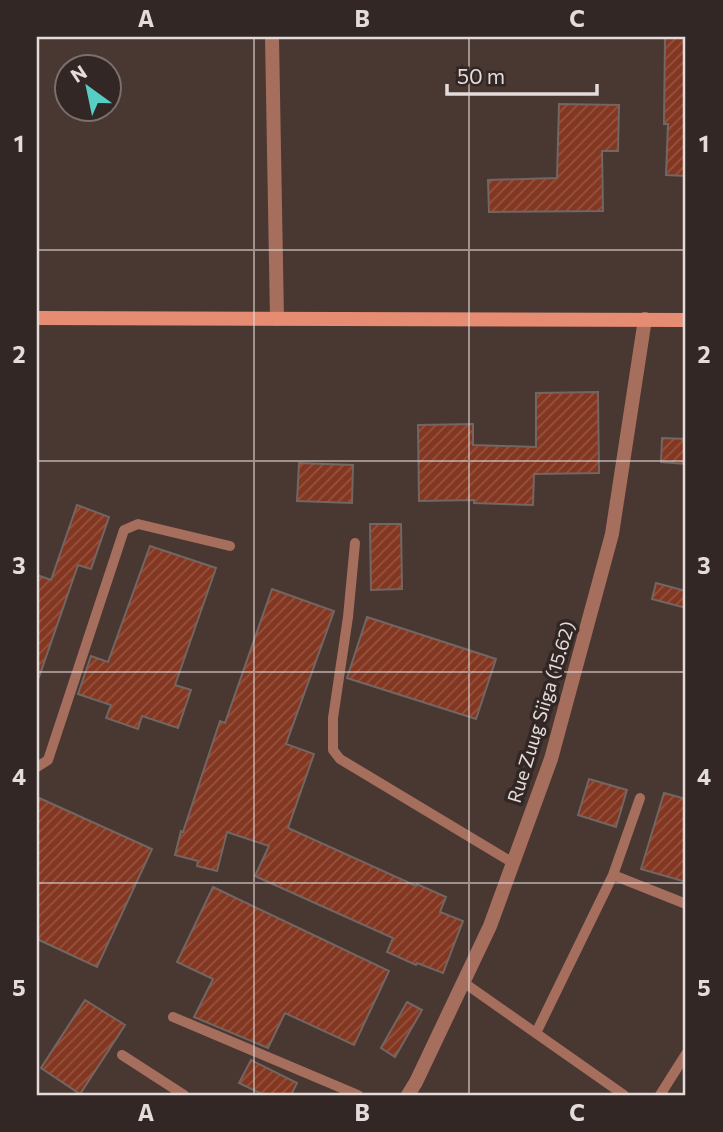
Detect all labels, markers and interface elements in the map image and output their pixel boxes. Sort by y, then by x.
text: A [138,4,155,32]
text: B [354,4,370,32]
text: C [569,4,585,32]
north arrow [52,52,122,122]
scale bar [447,52,597,96]
text: N [66,60,91,87]
text: 50 m [457,63,505,88]
text: 1 [14,129,24,157]
text: 1 [699,129,709,157]
text: 2 [12,340,26,368]
text: 2 [697,340,711,368]
text: 3 [12,551,26,579]
text: 3 [697,551,711,579]
street label: Rue Zuug Siiga (15.62) [502,618,579,805]
text: 4 [12,762,26,790]
text: 4 [697,762,711,790]
text: 5 [12,973,26,1001]
text: 5 [697,973,711,1001]
text: A [138,1098,155,1126]
text: B [354,1098,370,1126]
text: C [569,1098,585,1126]

